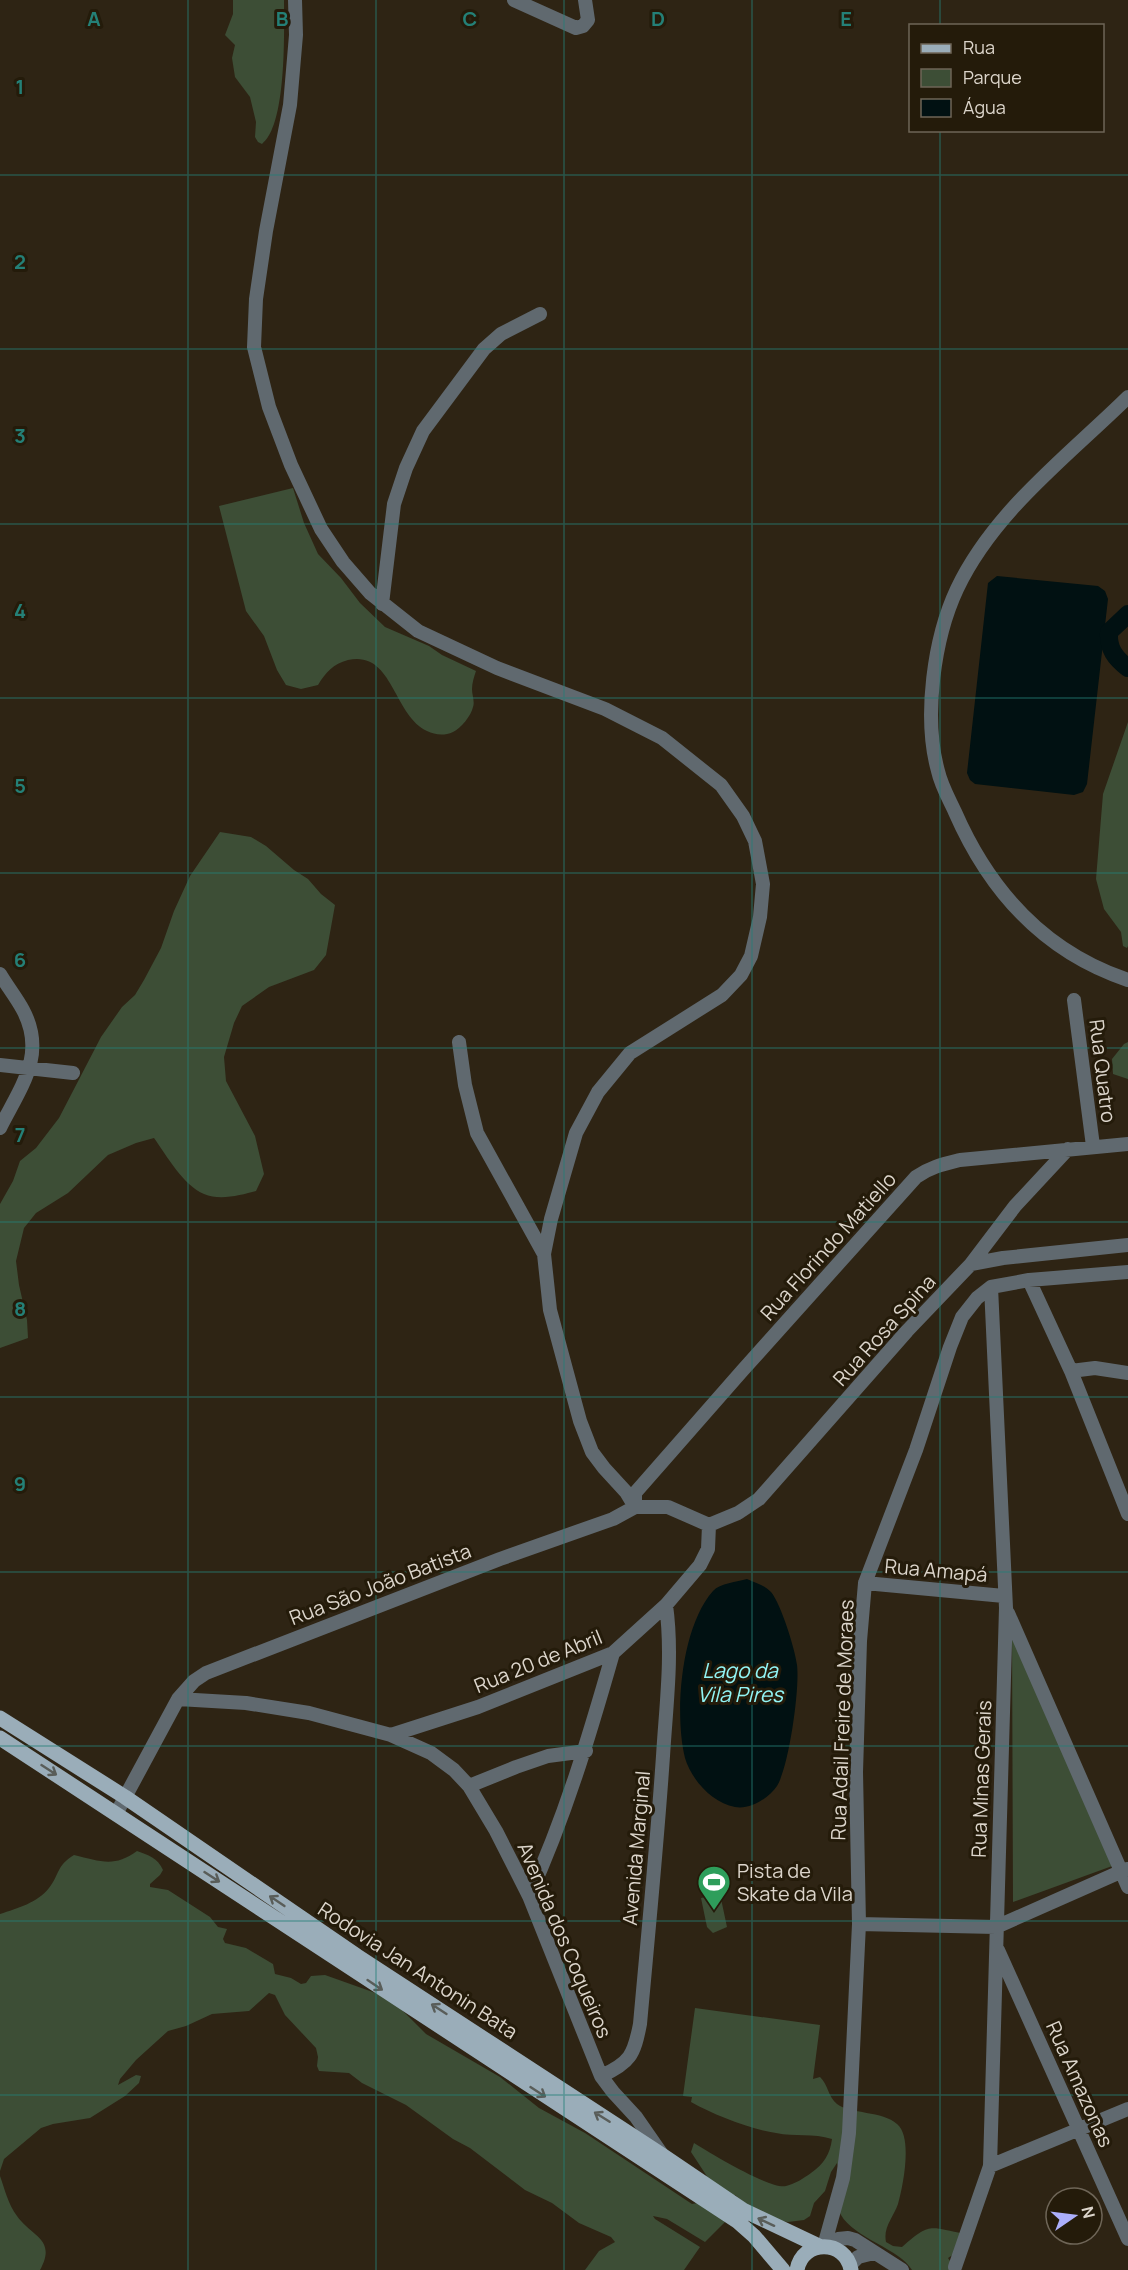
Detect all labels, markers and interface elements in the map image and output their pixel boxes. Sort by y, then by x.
text: A [87,5,101,32]
text: B [276,5,289,32]
text: C [463,5,477,32]
text: D [651,5,665,32]
text: E [840,5,852,32]
legend [909,24,1104,132]
text: Rua [963,35,995,59]
text: Parque [963,65,1022,89]
text: 1 [16,73,24,100]
text: Água [963,95,1006,119]
text: 2 [14,248,26,275]
text: 3 [14,422,26,449]
text: 4 [14,597,26,624]
text: 5 [14,772,26,799]
text: 6 [14,946,26,973]
street label: Rua Quatro [1083,1018,1123,1124]
text: 7 [15,1121,25,1148]
street label: Rua Florindo Matiello [754,1166,902,1326]
street label: Rua Rosa Spina [827,1268,941,1392]
text: 8 [14,1295,26,1322]
text: 9 [14,1470,26,1497]
street label: Rua São João Batista [285,1537,475,1631]
street label: Rua Amapá [883,1552,989,1588]
street label: Rua Adail Freire de Moraes [824,1599,860,1841]
street label: Rua 20 de Abril [470,1623,606,1699]
water label: Lago da Vila Pires [697,1656,785,1708]
street label: Rua Minas Gerais [965,1700,997,1858]
one-way arrow [40,1765,57,1777]
street label: Avenida Marginal [616,1769,656,1927]
street label: Avenida dos Coqueiros [512,1838,618,2042]
place label: Pista de Skate da Vila [737,1857,853,1907]
sports icon: Pista de Skate da Vila [696,1864,732,1911]
one-way arrow [203,1872,220,1884]
one-way arrow [269,1895,286,1907]
street label: Rodovia Jan Antonin Bata [313,1895,523,2045]
one-way arrow [366,1979,382,1991]
one-way arrow [431,2003,448,2015]
street label: Rua Amazonas [1040,2017,1120,2151]
one-way arrow [529,2086,545,2098]
one-way arrow [594,2110,611,2122]
north arrow [1044,2186,1104,2246]
text: N [1076,2204,1101,2221]
one-way arrow [758,2215,776,2227]

